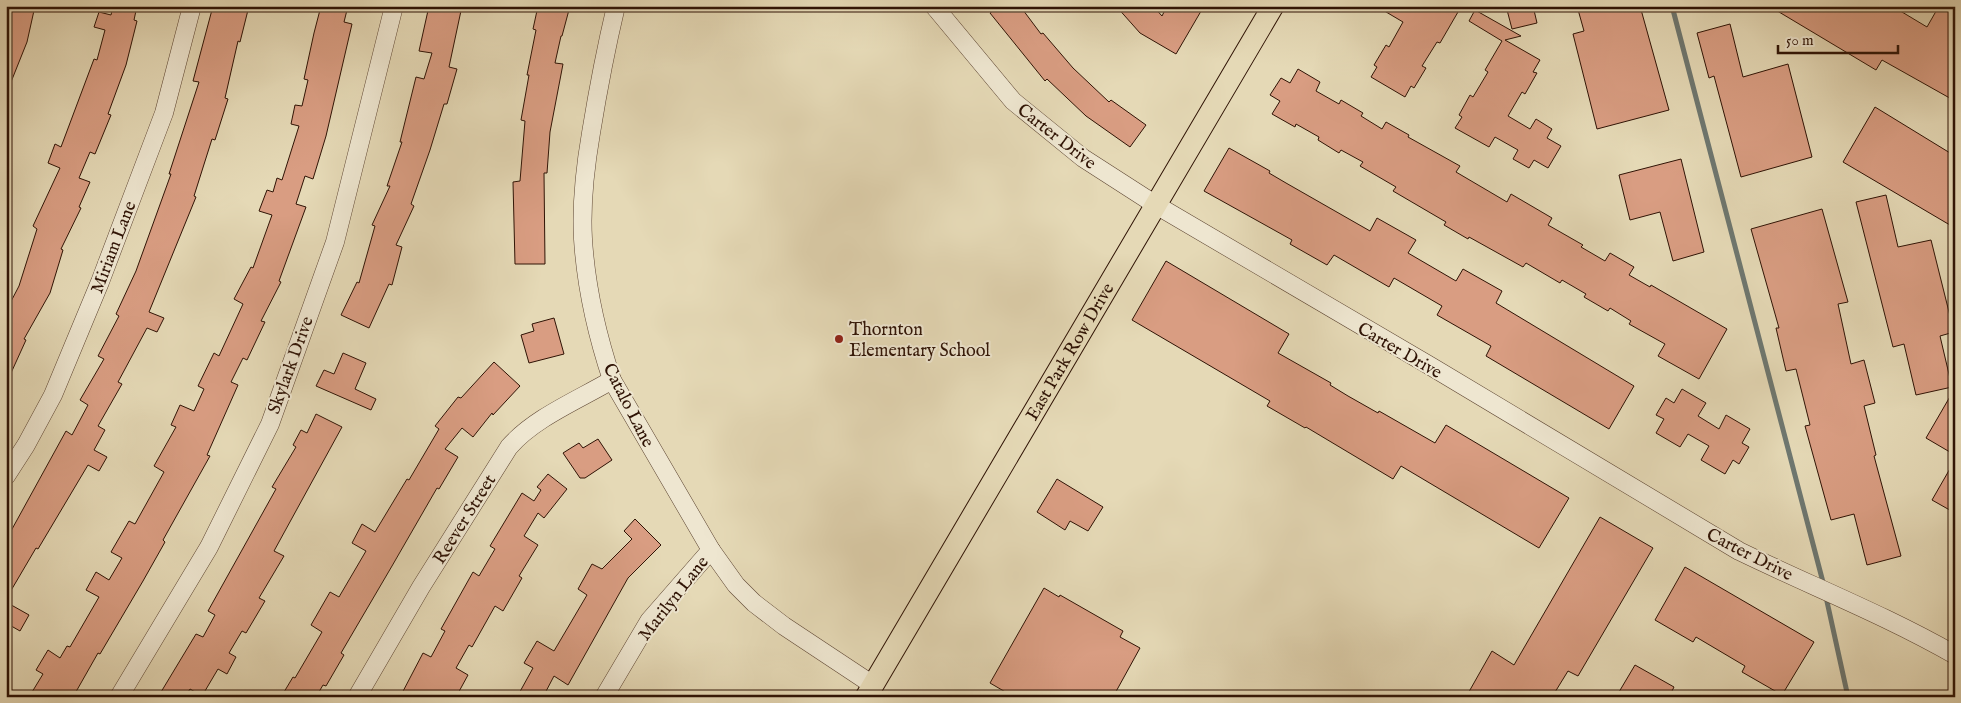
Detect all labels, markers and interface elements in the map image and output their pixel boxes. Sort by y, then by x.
scale bar [1778,22,1898,54]
text: 50 m [1786,31,1814,50]
street label: Carter Drive [1012,99,1100,175]
street label: Miriam Lane [86,198,143,297]
street label: East Park Row Drive [1021,279,1120,425]
street label: Skylark Drive [263,314,320,418]
street label: Carter Drive [1353,318,1446,385]
place label: Thornton Elementary School [849,319,990,363]
marker: Thornton Elementary School [833,333,845,345]
street label: Catalo Lane [597,360,659,452]
street label: Reever Street [429,471,502,569]
street label: Carter Drive [1702,524,1796,587]
street label: Marilyn Lane [634,552,715,646]

